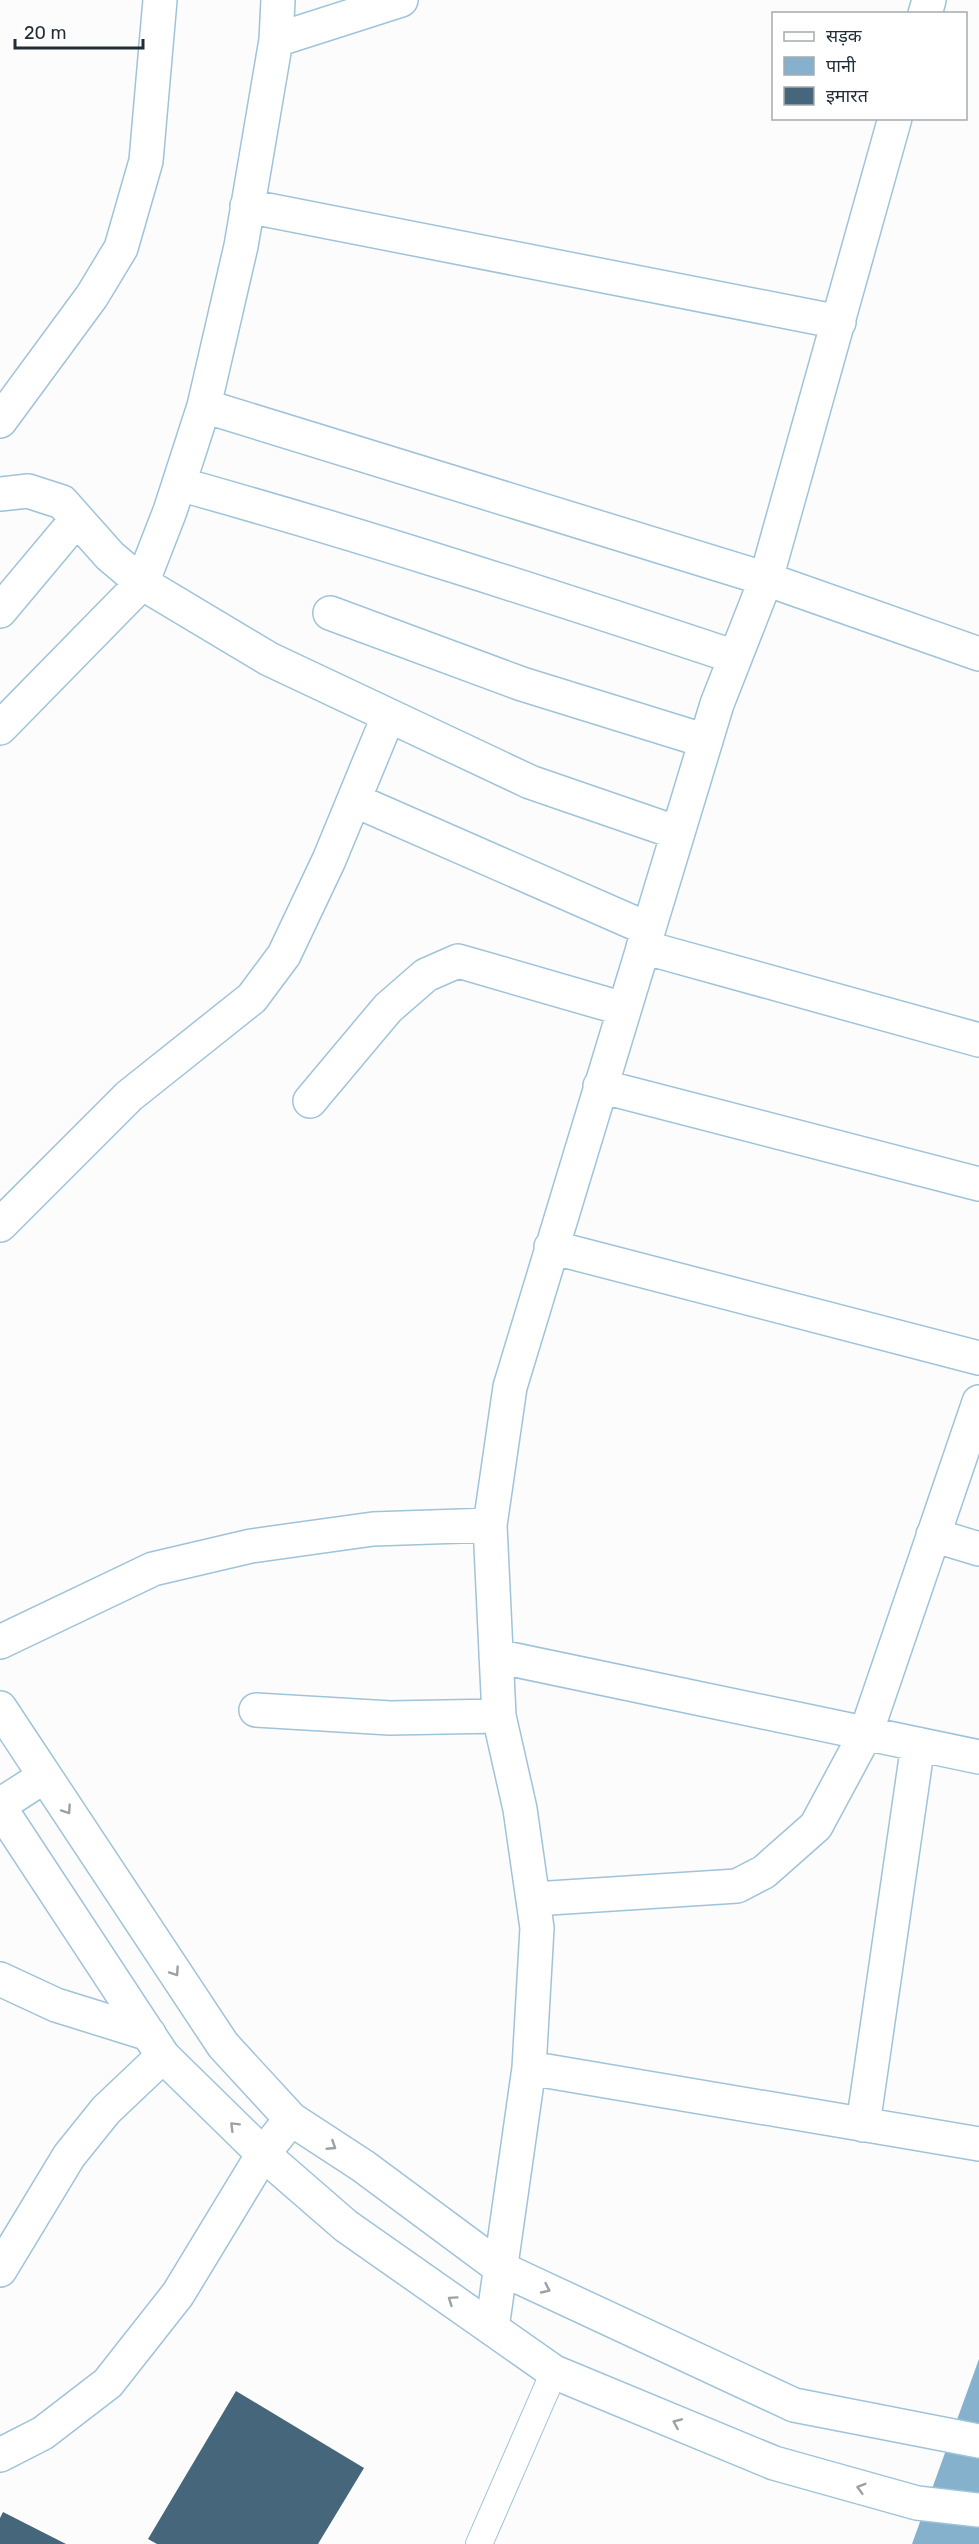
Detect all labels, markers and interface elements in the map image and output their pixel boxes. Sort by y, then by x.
scale bar [15,12,142,50]
legend [772,12,967,120]
text: 20 m [24,22,66,44]
text: सड़क [826,25,863,47]
text: पानी [826,55,856,77]
text: इमारत [826,85,869,107]
one-way arrow [60,1803,71,1814]
one-way arrow [168,1965,179,1976]
one-way arrow [231,2123,242,2134]
one-way arrow [326,2138,337,2149]
one-way arrow [539,2282,550,2294]
one-way arrow [448,2296,459,2307]
one-way arrow [672,2418,683,2430]
one-way arrow [856,2482,866,2495]

